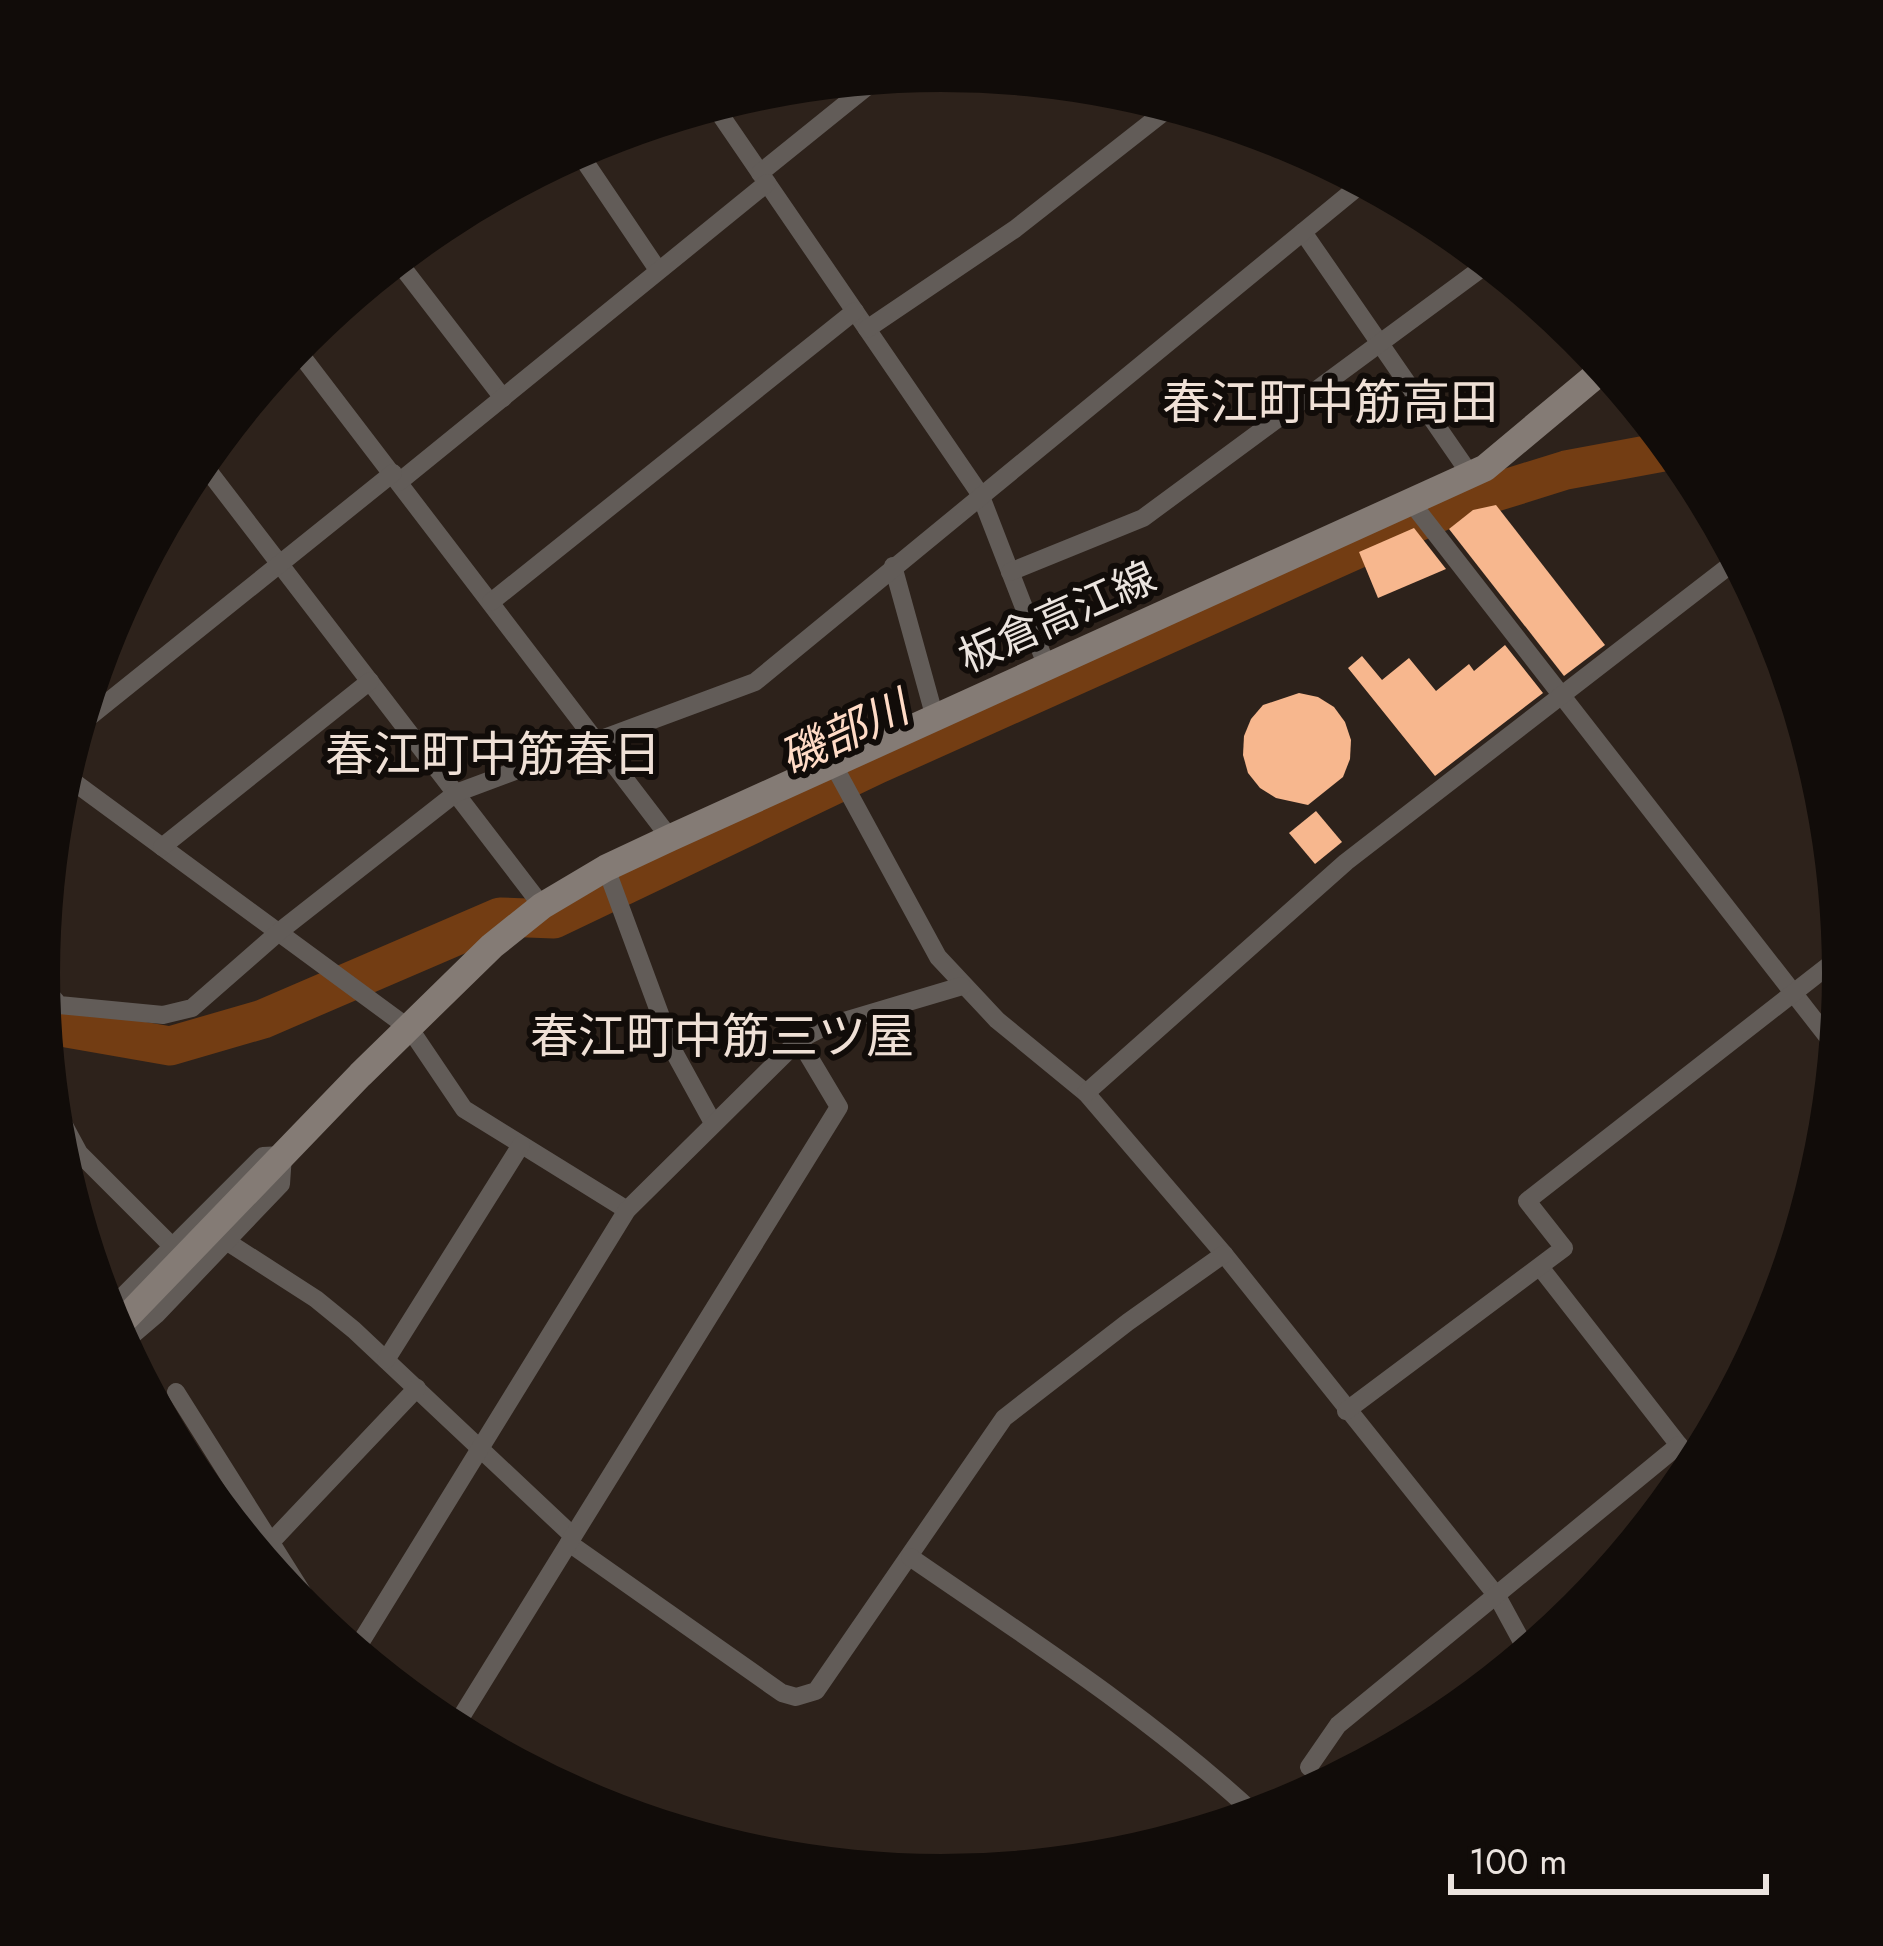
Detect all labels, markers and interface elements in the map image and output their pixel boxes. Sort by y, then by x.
district label: 春江町中筋高田 [1162,368,1498,437]
street label: 板倉高江線 [949,546,1165,688]
water label: 磯部川 [769,673,923,791]
district label: 春江町中筋春日 [325,720,661,789]
district label: 春江町中筋三ツ屋 [530,1002,914,1071]
scale bar [1451,1820,1766,1894]
text: 100 m [1469,1835,1567,1887]

